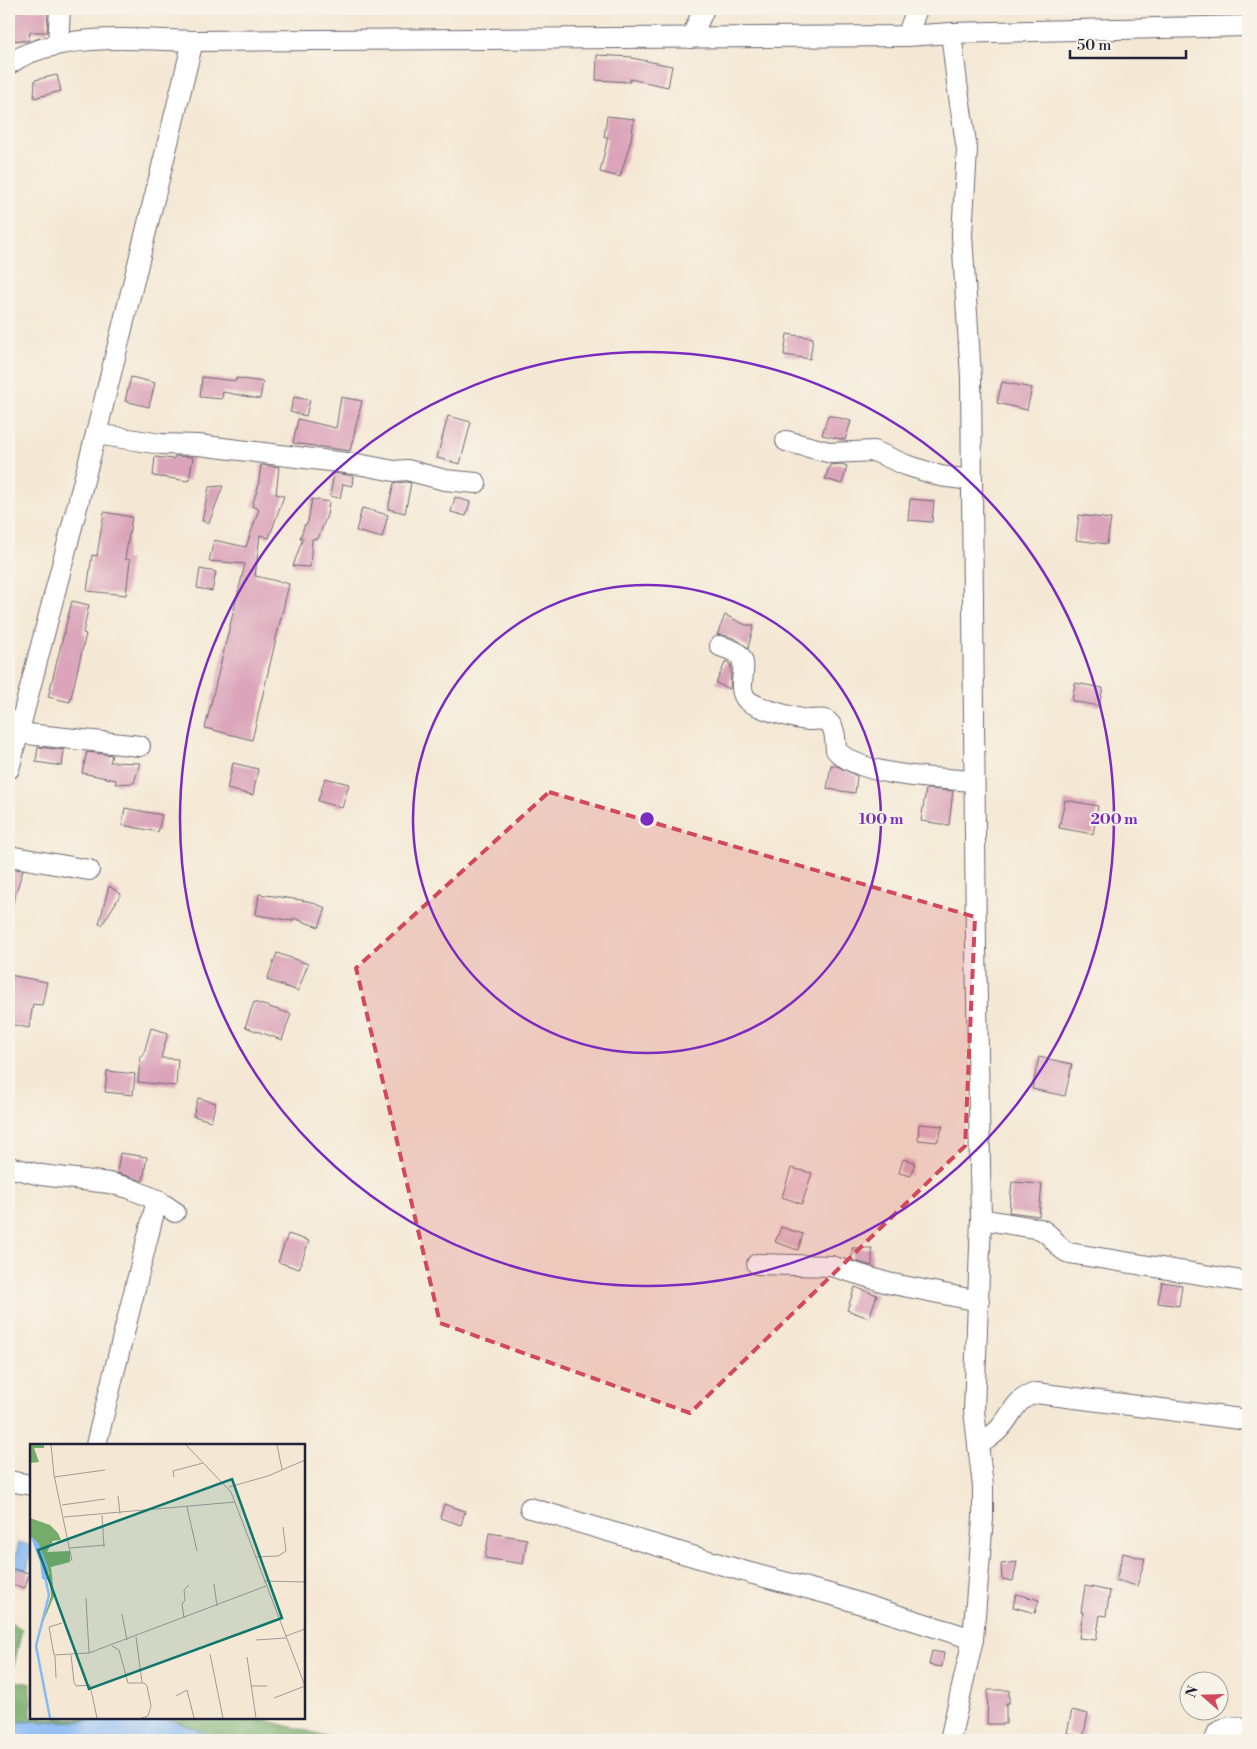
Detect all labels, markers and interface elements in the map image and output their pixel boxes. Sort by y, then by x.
scale bar [1070,28,1186,60]
text: 50 m [1077,36,1111,55]
centre of rings [638,810,656,828]
text: 100 m [859,810,904,829]
text: 200 m [1090,810,1138,829]
inset map [30,1444,305,1719]
north arrow [1180,1672,1230,1722]
text: N [1182,1684,1203,1700]

